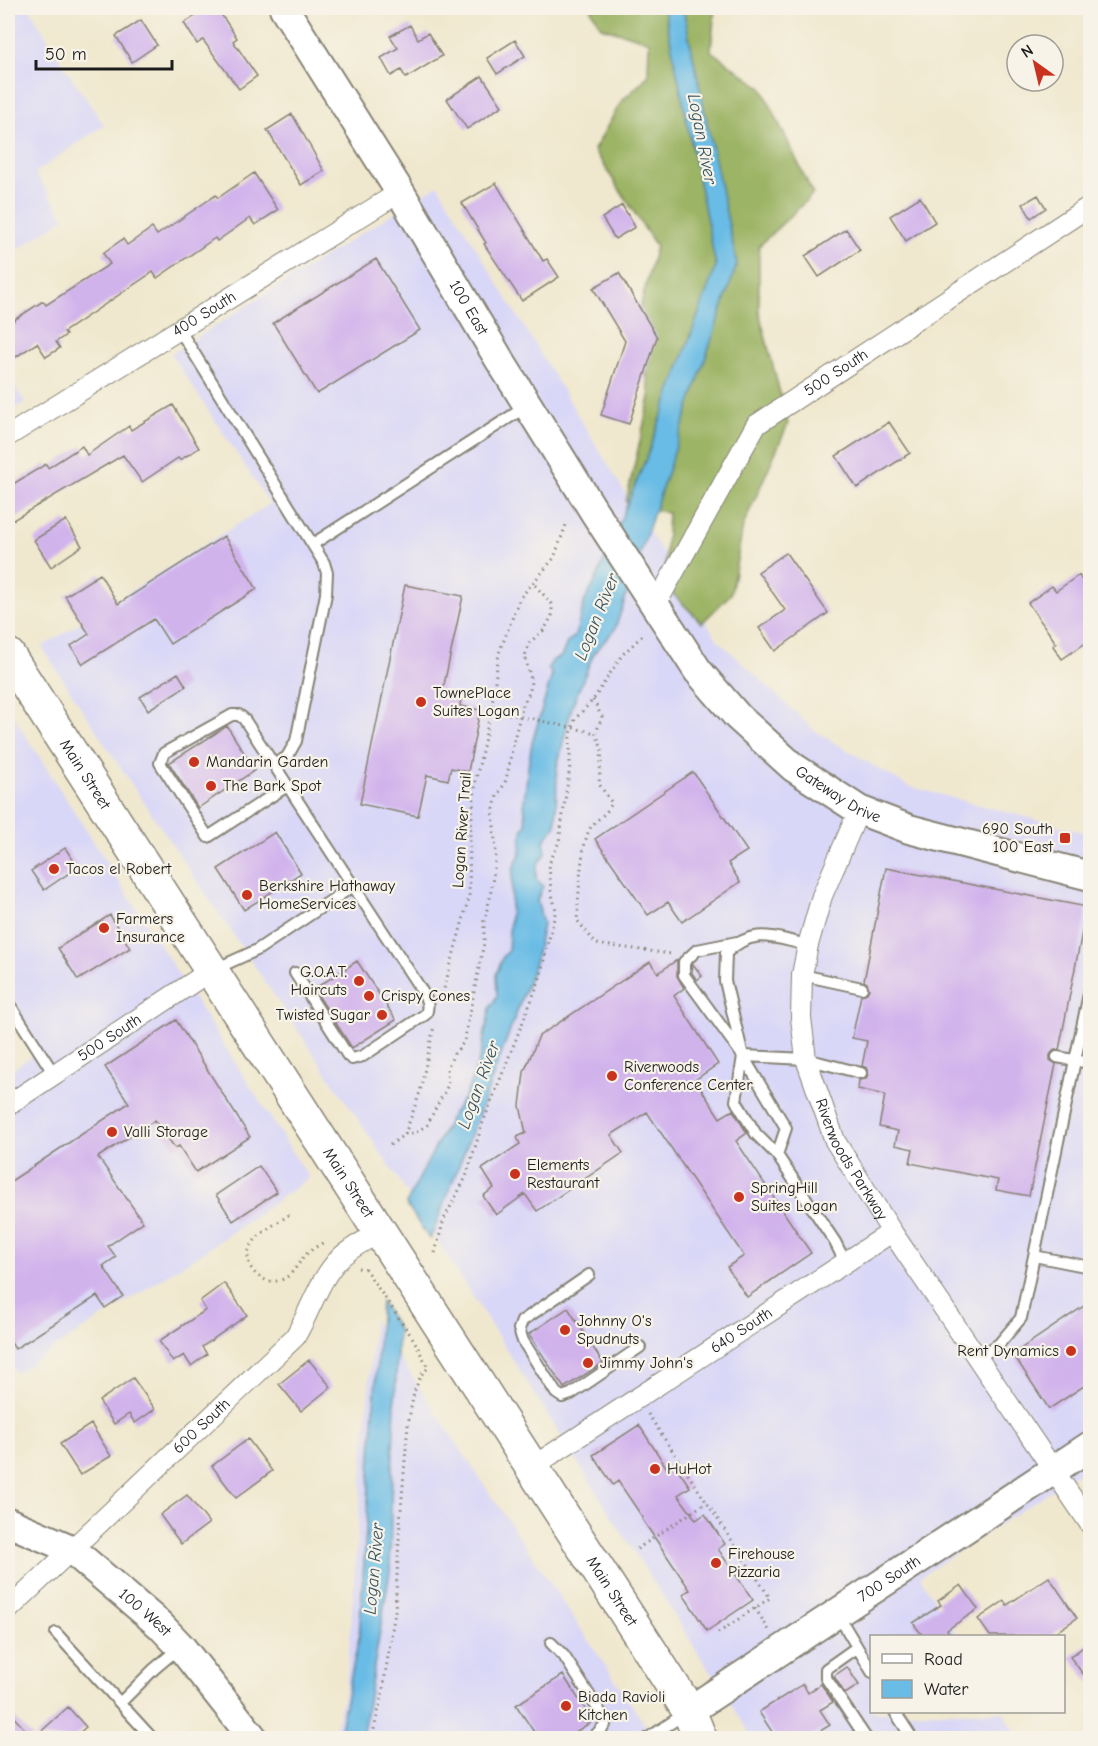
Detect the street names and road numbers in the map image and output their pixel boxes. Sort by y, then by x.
street label: 100 East [445,277,492,339]
street label: 400 South [169,287,239,340]
street label: 500 South [801,345,871,400]
street label: Main Street [56,736,114,813]
street label: Gateway Drive [792,762,883,826]
street label: Logan River Trail [449,771,475,889]
street label: 500 South [75,1010,145,1065]
street label: Riverwoods Parkway [812,1096,892,1224]
street label: Main Street [319,1144,378,1221]
street label: 640 South [707,1304,776,1357]
street label: 600 South [169,1395,234,1457]
street label: 700 South [855,1552,924,1606]
street label: Main Street [583,1553,641,1630]
street label: 100 West [115,1585,175,1640]

